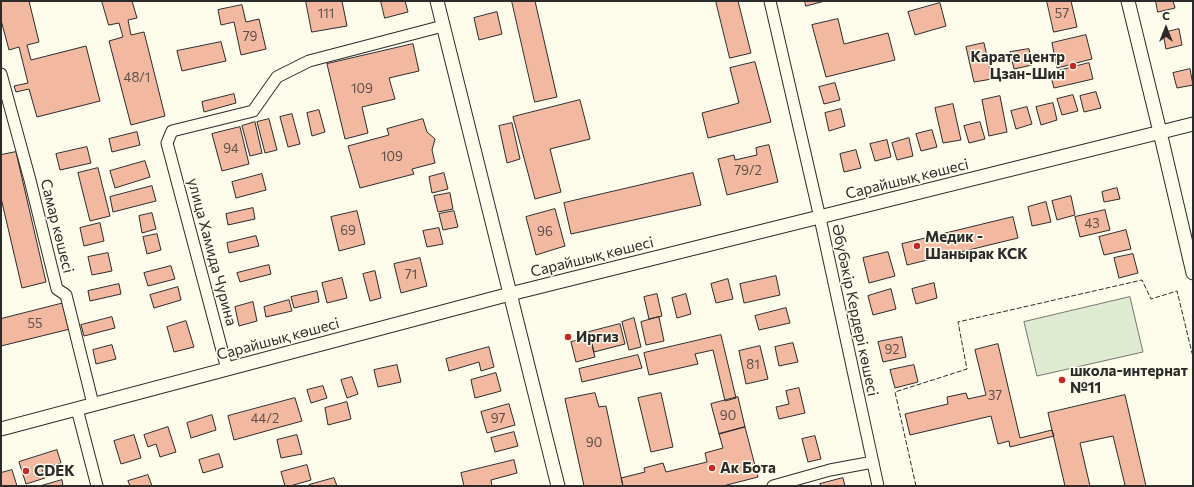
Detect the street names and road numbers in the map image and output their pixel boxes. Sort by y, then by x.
street label: Сарайшық көшесі [844,155,970,203]
street label: улица Хамида Чурина [184,176,240,328]
street label: Самар көшесі [37,177,77,275]
street label: Әбубәкір Кердері көшесі [828,222,882,398]
street label: Сарайшық көшесі [529,233,655,281]
street label: Сарайшық көшесі [215,314,341,364]

